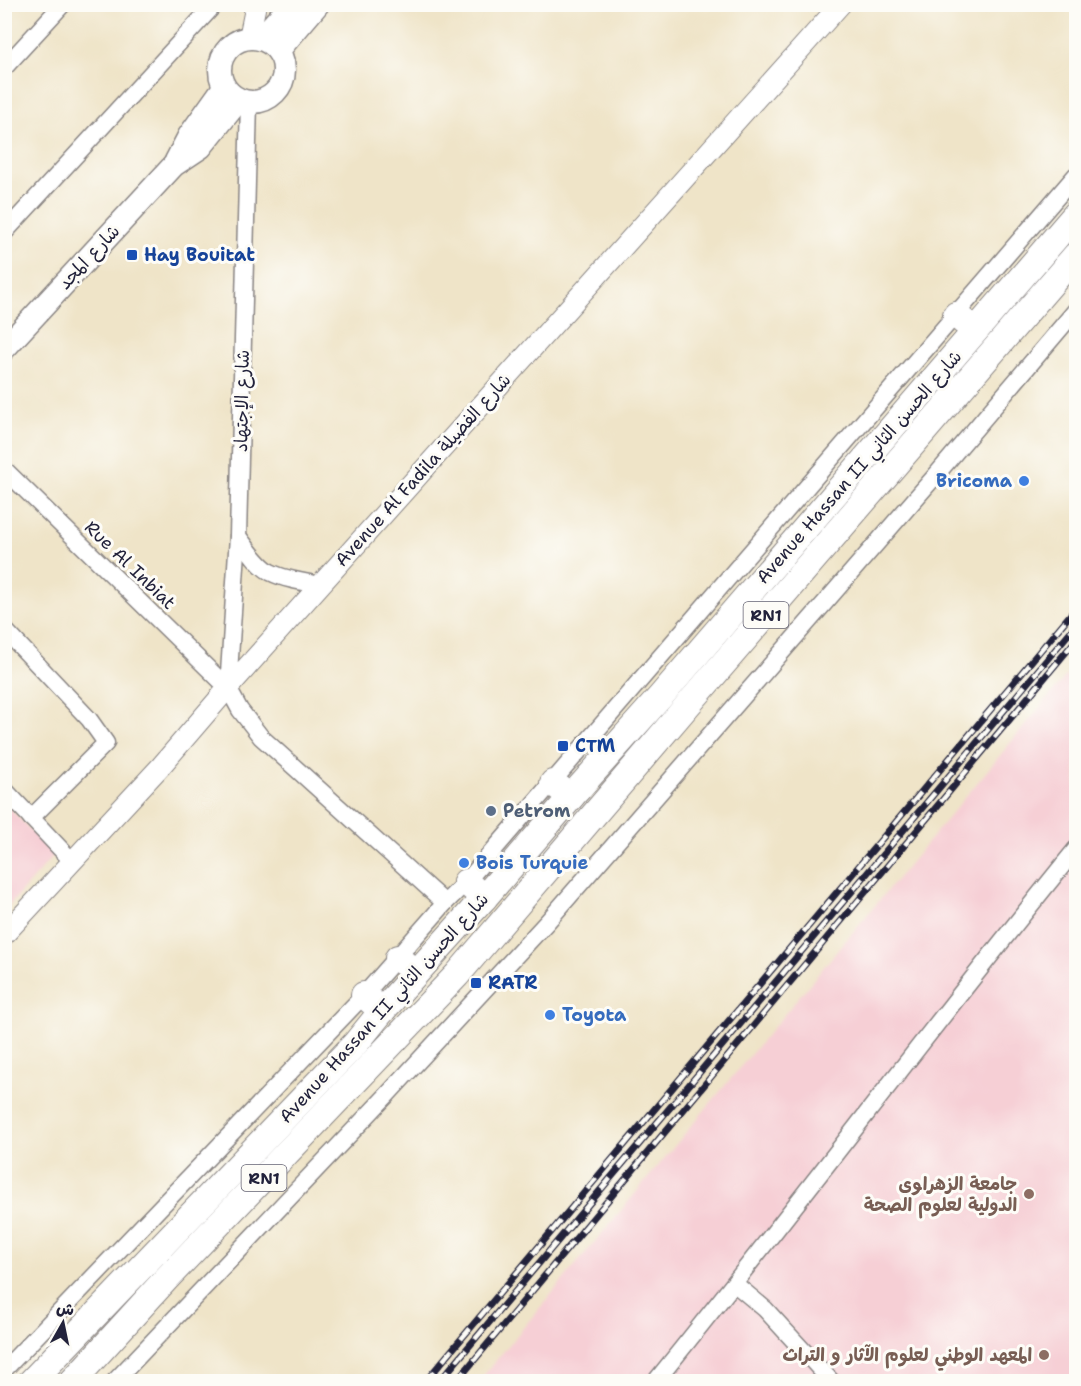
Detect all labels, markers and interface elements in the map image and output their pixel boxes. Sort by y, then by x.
street label: شارع المجد [53,219,125,295]
place label: Hay Bouitat [144,243,255,267]
marker: Hay Bouitat [125,248,139,262]
street label: Avenue Hassan II شارع الحسن الثاني [751,345,970,592]
street label: شارع الإجتهاد [229,350,255,452]
street label: Avenue Al Fadila شارع الفضيلة [330,368,516,572]
place label: Bricoma [936,469,1013,493]
marker: Bricoma [1017,474,1031,488]
street label: Rue Al Inbiat [79,515,181,615]
road number: RN1 [744,602,789,628]
place label: CTM [575,734,616,758]
marker: CTM [556,739,570,753]
place label: Petrom [503,799,571,823]
marker: Petrom [484,804,498,818]
place label: Bois Turquie [476,851,589,875]
marker: Bois Turquie [457,856,471,870]
street label: Avenue Hassan II شارع الحسن الثاني [274,888,497,1131]
place label: RATR [488,971,538,995]
marker: RATR [469,976,483,990]
place label: Toyota [562,1003,627,1027]
marker: Toyota [543,1008,557,1022]
road number: RN1 [242,1165,286,1191]
place label: جامعة الزهراوي الدولية لعلوم الصحة [864,1172,1017,1219]
marker: جامعة الزهراوي الدولية لعلوم الصحة [1022,1187,1036,1201]
north arrow [33,1293,93,1353]
text: ش [55,1297,76,1320]
place label: المعهد الوطني لعلوم الآثار و التراث [782,1343,1032,1371]
marker: المعهد الوطني لعلوم الآثار و التراث [1037,1348,1051,1362]

